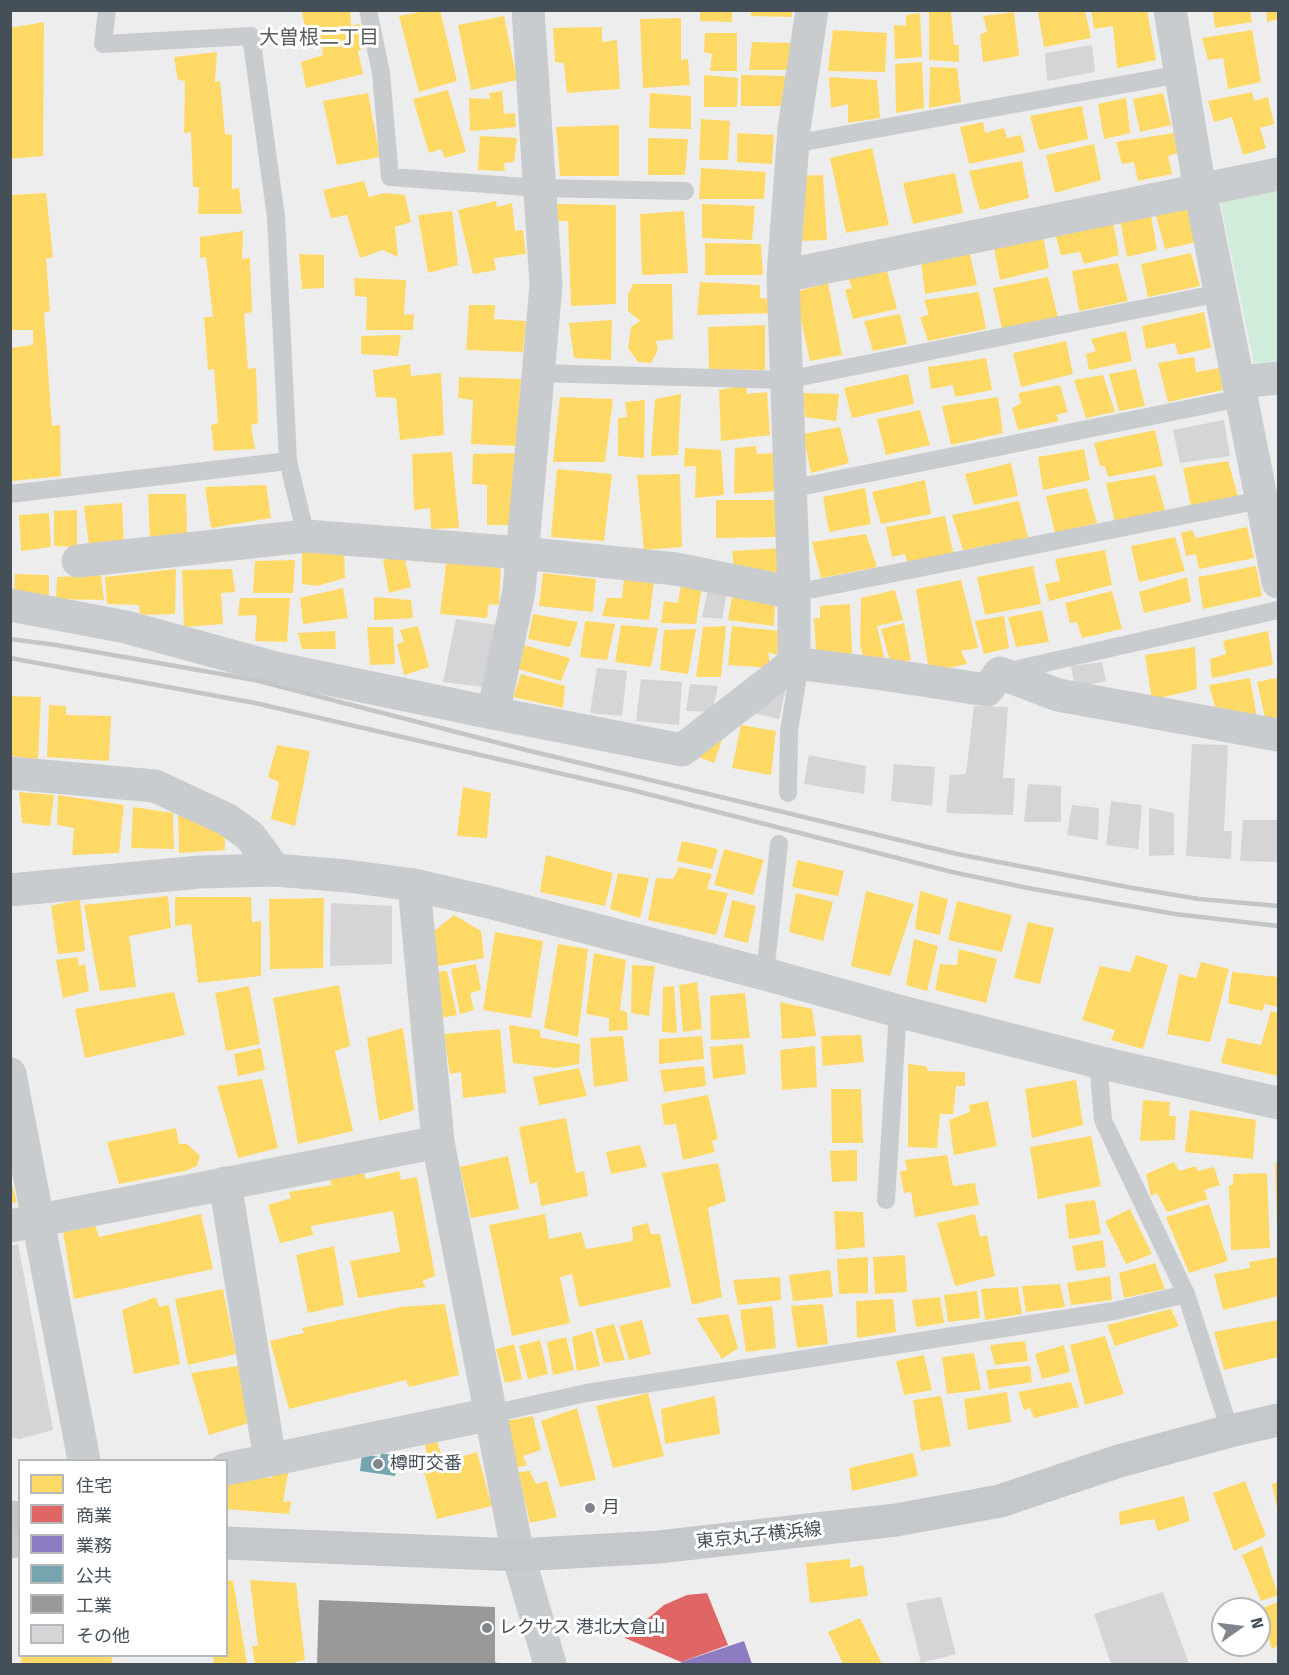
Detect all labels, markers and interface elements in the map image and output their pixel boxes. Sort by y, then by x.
district label: 大曽根二丁目 [259,26,379,50]
place label: 樽町交番 [390,1453,462,1475]
marker: 樽町交番 [371,1457,385,1471]
legend [18,1459,228,1657]
text: 住宅 [76,1475,112,1497]
place label: 月 [602,1497,620,1519]
marker: 月 [583,1501,597,1515]
text: 商業 [76,1505,112,1527]
street label: 東京丸子横浜線 [695,1519,823,1553]
text: 業務 [76,1535,112,1557]
text: 公共 [76,1565,112,1587]
text: 工業 [76,1595,112,1617]
north arrow [1211,1597,1271,1657]
text: N [1247,1616,1268,1630]
place label: レクサス 港北大倉山 [499,1617,666,1639]
marker: レクサス 港北大倉山 [480,1621,494,1635]
text: その他 [76,1625,130,1647]

